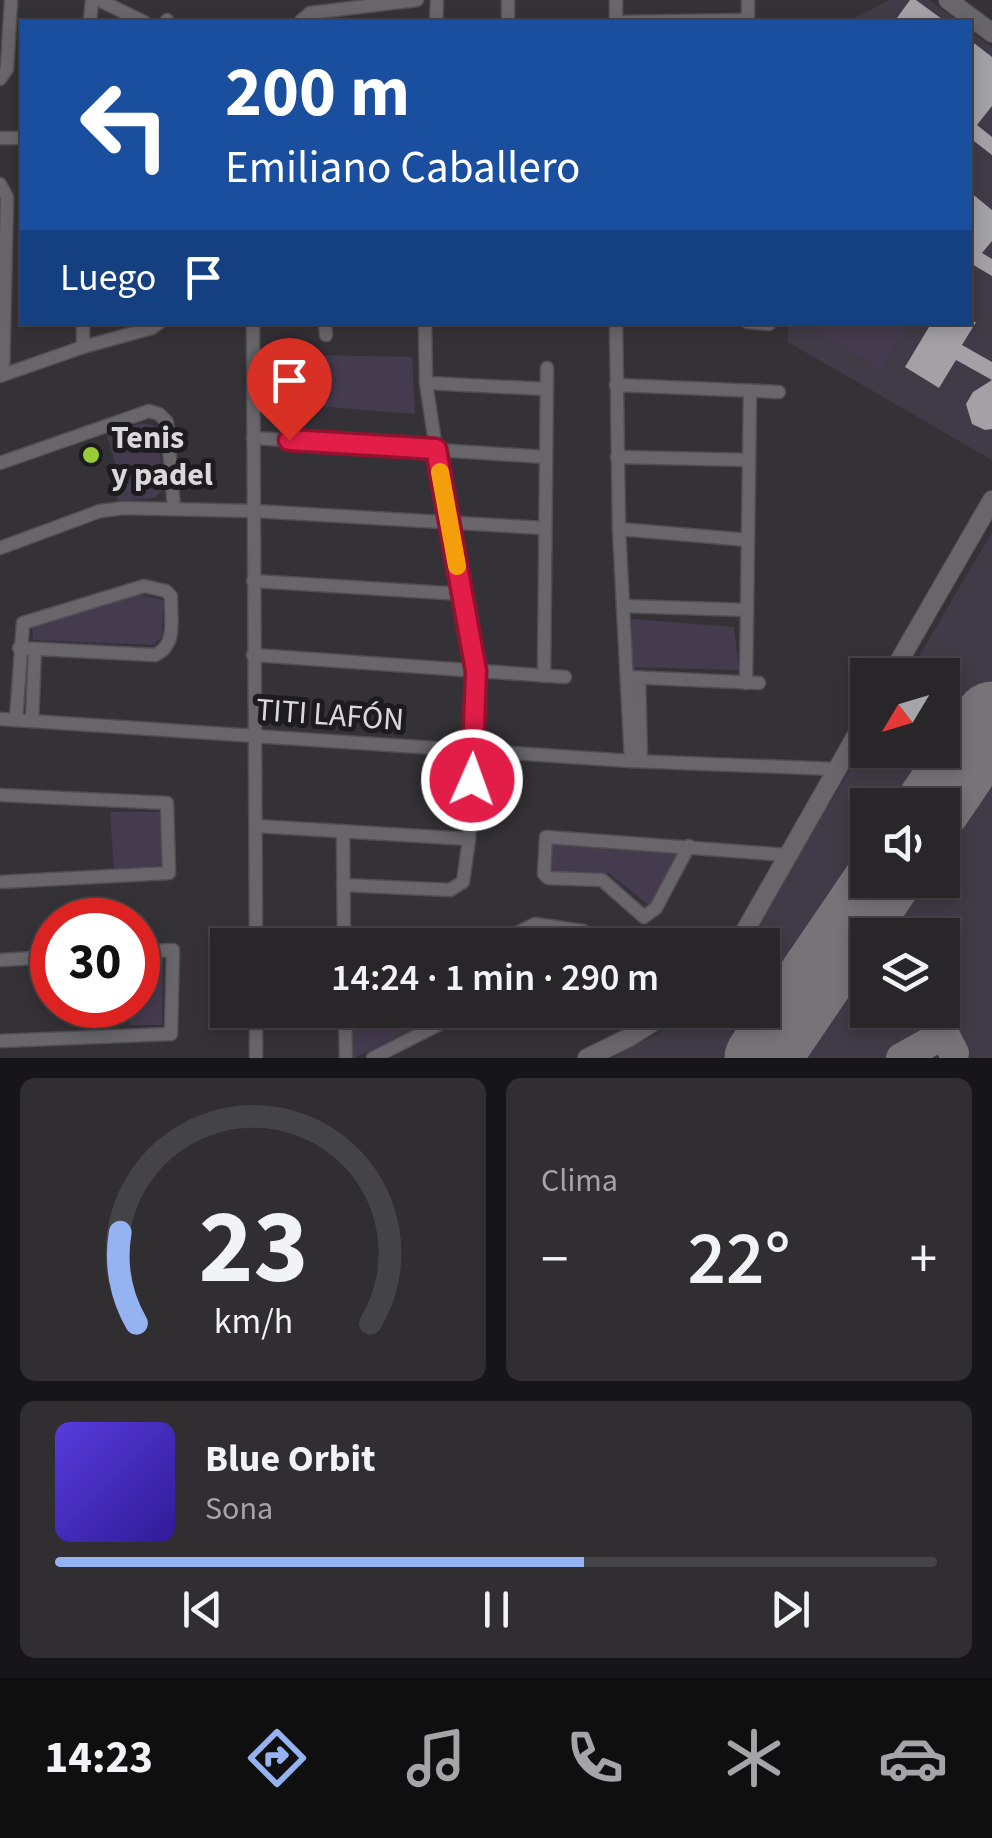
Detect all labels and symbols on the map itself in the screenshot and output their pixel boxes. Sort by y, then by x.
pin [247,338,332,441]
place label: Tenis y padel [111,415,213,498]
marker: Tenis y padel [80,444,102,466]
north arrow [850,658,960,768]
street label: TITI LAFÓN [255,687,405,743]
position arrow [420,728,524,832]
speed limit sign: 30 [30,898,160,1028]

